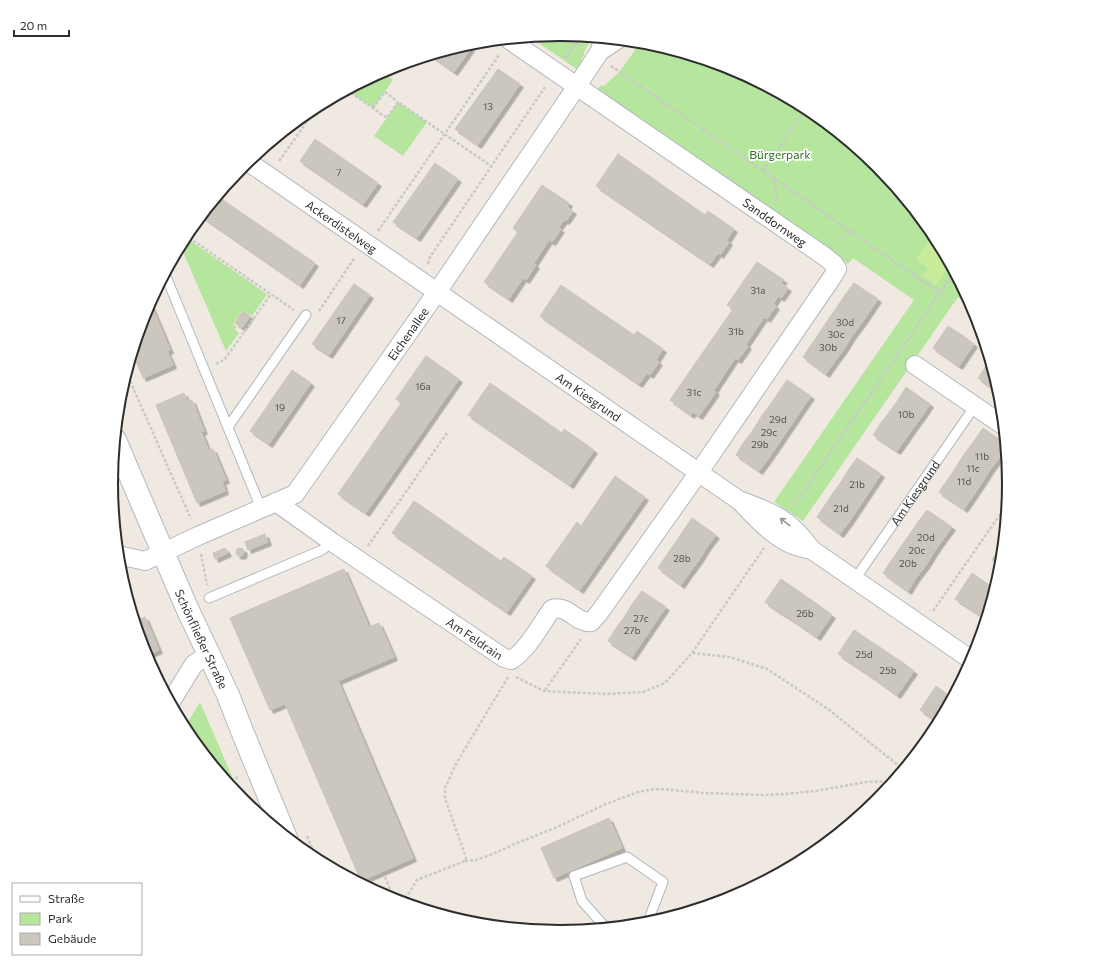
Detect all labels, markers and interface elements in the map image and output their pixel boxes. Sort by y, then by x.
scale bar [14,12,69,38]
text: 20 m [20,18,47,32]
house number: 13 [483,100,493,112]
park label: Bürgerpark [749,147,811,161]
house number: 7 [336,166,342,178]
street label: Sanddornweg [740,195,810,250]
street label: Ackerdistelweg [303,197,380,256]
house number: 31a [750,284,766,296]
street label: Eichenallee [384,304,431,363]
house number: 17 [336,314,346,326]
house number: 30d [836,316,854,328]
house number: 31b [728,325,744,337]
house number: 30c [827,328,845,340]
house number: 30b [819,341,837,353]
street label: Am Kiesgrund [553,369,624,424]
house number: 16a [415,380,431,392]
house number: 31c [687,386,702,398]
house number: 19 [275,401,285,413]
house number: 10b [898,408,914,420]
house number: 29d [769,413,787,425]
house number: 29c [761,426,777,438]
house number: 29b [751,438,769,450]
house number: 11b [975,450,989,462]
street label: Am Kiesgrund [887,458,942,528]
house number: 11c [966,462,980,474]
house number: 11d [957,475,971,487]
house number: 21b [849,478,865,490]
house number: 21d [833,502,849,514]
one-way arrow [780,518,791,526]
house number: 20d [917,531,935,543]
house number: 20c [909,544,926,556]
house number: 28b [673,552,691,564]
house number: 20b [899,557,917,569]
street label: Schönfließer Straße [173,587,231,691]
house number: 26b [796,607,814,619]
house number: 27c [633,612,649,624]
street label: Am Feldrain [444,614,506,662]
house number: 27b [624,624,640,636]
house number: 25d [855,648,873,660]
house number: 25b [879,664,897,676]
legend [12,883,142,955]
text: Straße [48,891,84,905]
text: Park [48,911,74,925]
text: Gebäude [48,931,96,945]

